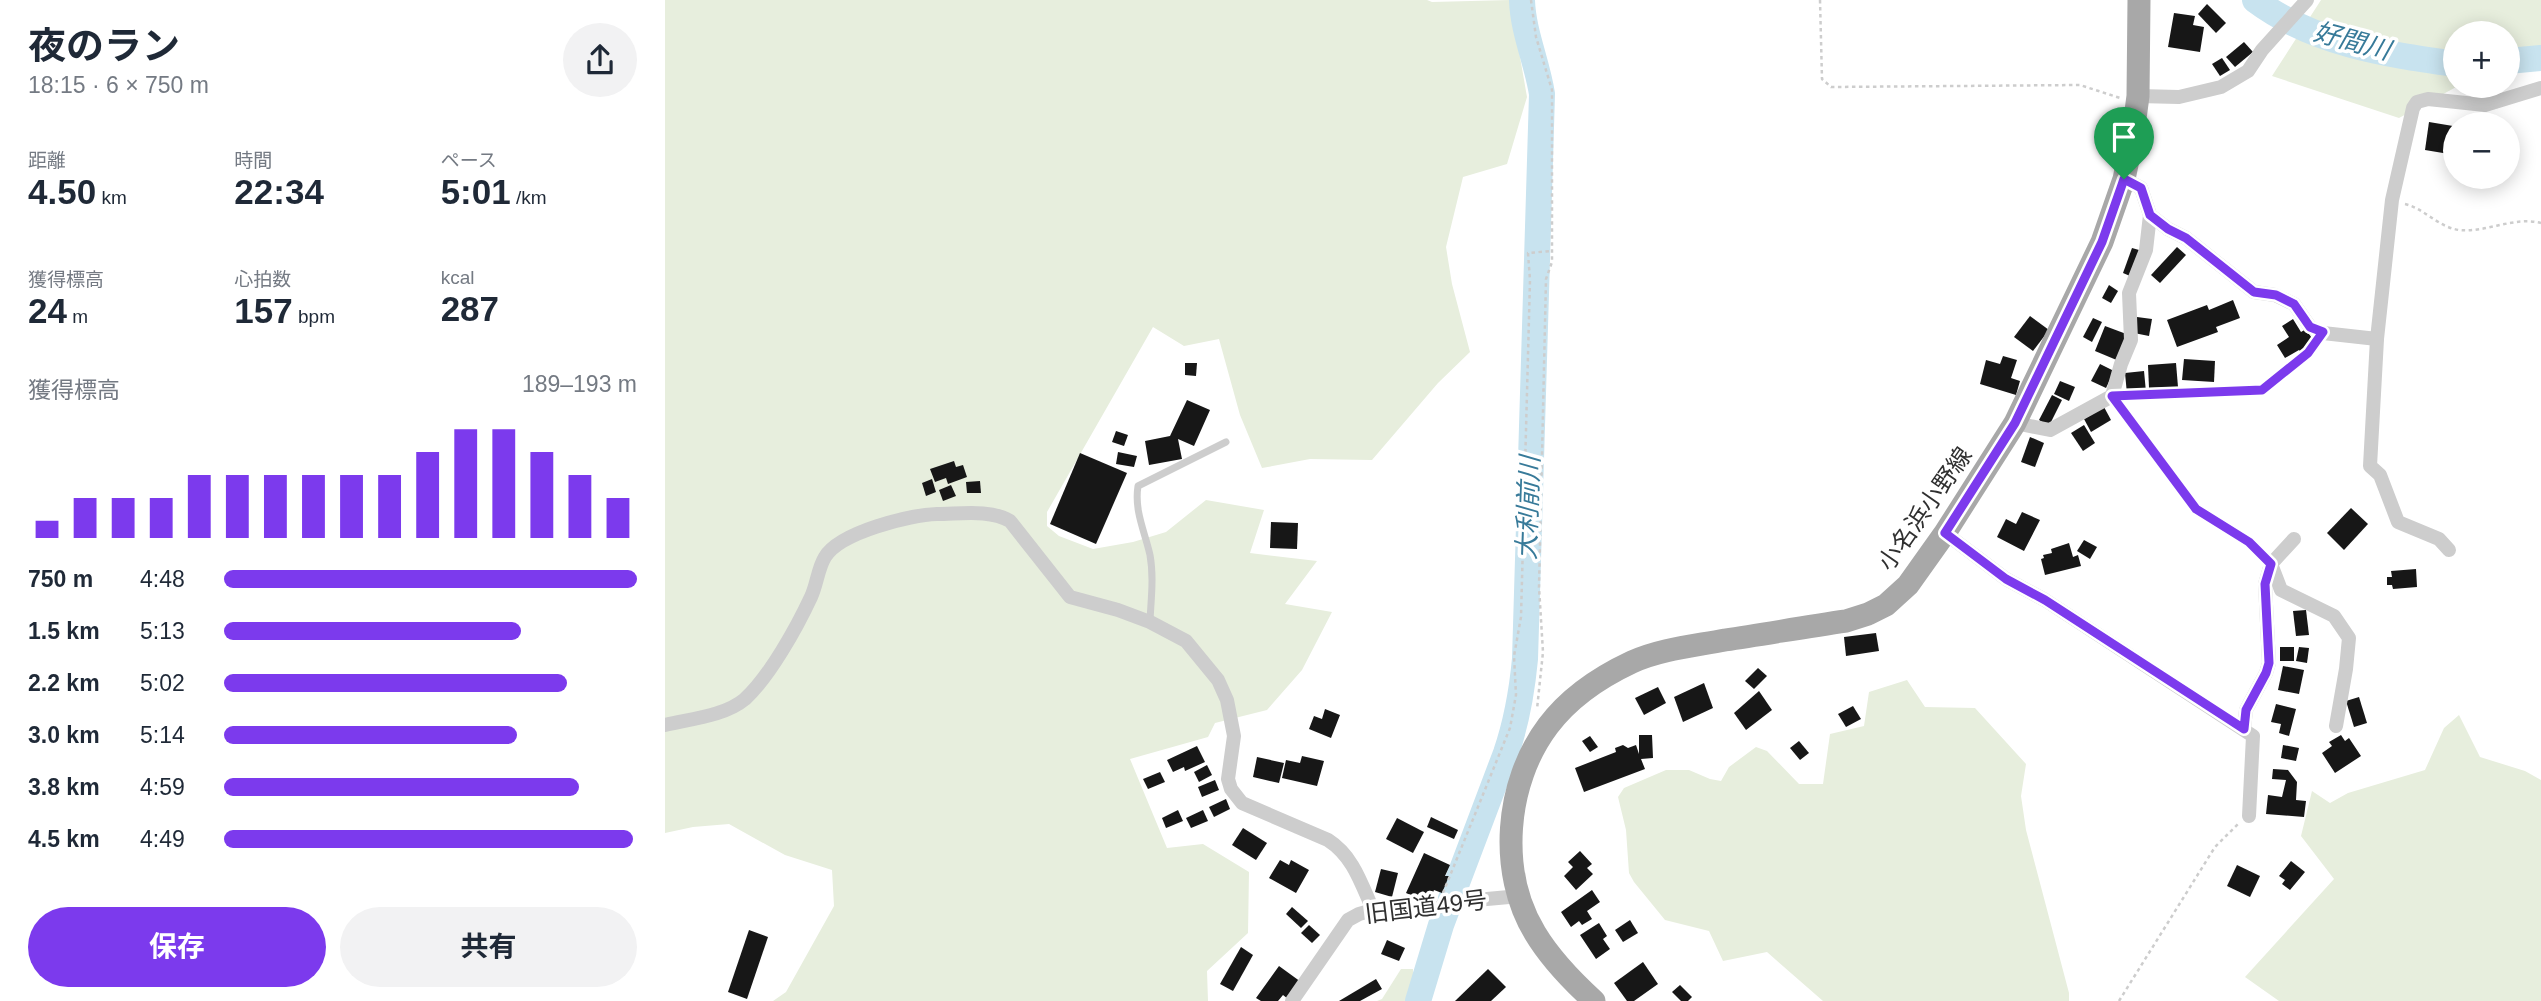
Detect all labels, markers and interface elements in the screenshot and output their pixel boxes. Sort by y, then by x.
water label: 好間川 [2310,16,2396,66]
map controls [2443,21,2520,189]
button: + [2443,21,2520,98]
button: share [563,23,637,97]
text: 夜のラン [28,25,180,67]
text: 18:15 · 6 × 750 m [28,72,209,98]
pin [2094,107,2154,179]
button: − [2443,112,2520,189]
icon: arrive [2105,118,2143,156]
text: 距離 [28,150,66,171]
text: 時間 [234,150,272,171]
text: ペース [441,150,497,171]
text: 4.50 [28,172,96,211]
text: 22:34 [234,172,324,211]
text: 5:01 [441,172,511,211]
text: km [96,187,127,208]
text: /km [511,187,547,208]
text: kcal [441,267,474,288]
text: 獲得標高 [28,269,104,290]
text: 心拍数 [234,269,291,290]
text: 287 [441,289,499,328]
text: 24 [28,291,67,330]
text: 157 [234,291,293,330]
text: m [67,306,88,327]
text: bpm [293,306,335,327]
text: 189–193 m [522,371,637,397]
text: 獲得標高 [28,377,120,403]
street label: 小名浜小野線 [1872,442,1977,575]
water label: 大利前川 [1511,453,1545,560]
text: 750 m [28,566,93,592]
text: 4:48 [140,566,185,592]
text: 1.5 km [28,618,100,644]
text: 5:13 [140,618,185,644]
text: 2.2 km [28,670,100,696]
text: 5:02 [140,670,185,696]
text: 3.0 km [28,722,100,748]
text: 5:14 [140,722,185,748]
text: 3.8 km [28,774,100,800]
text: 4:59 [140,774,185,800]
text: 4.5 km [28,826,100,852]
text: 4:49 [140,826,185,852]
street label: 旧国道49号 [1363,886,1488,927]
button: 保存 [28,907,326,987]
button: 共有 [340,907,637,987]

